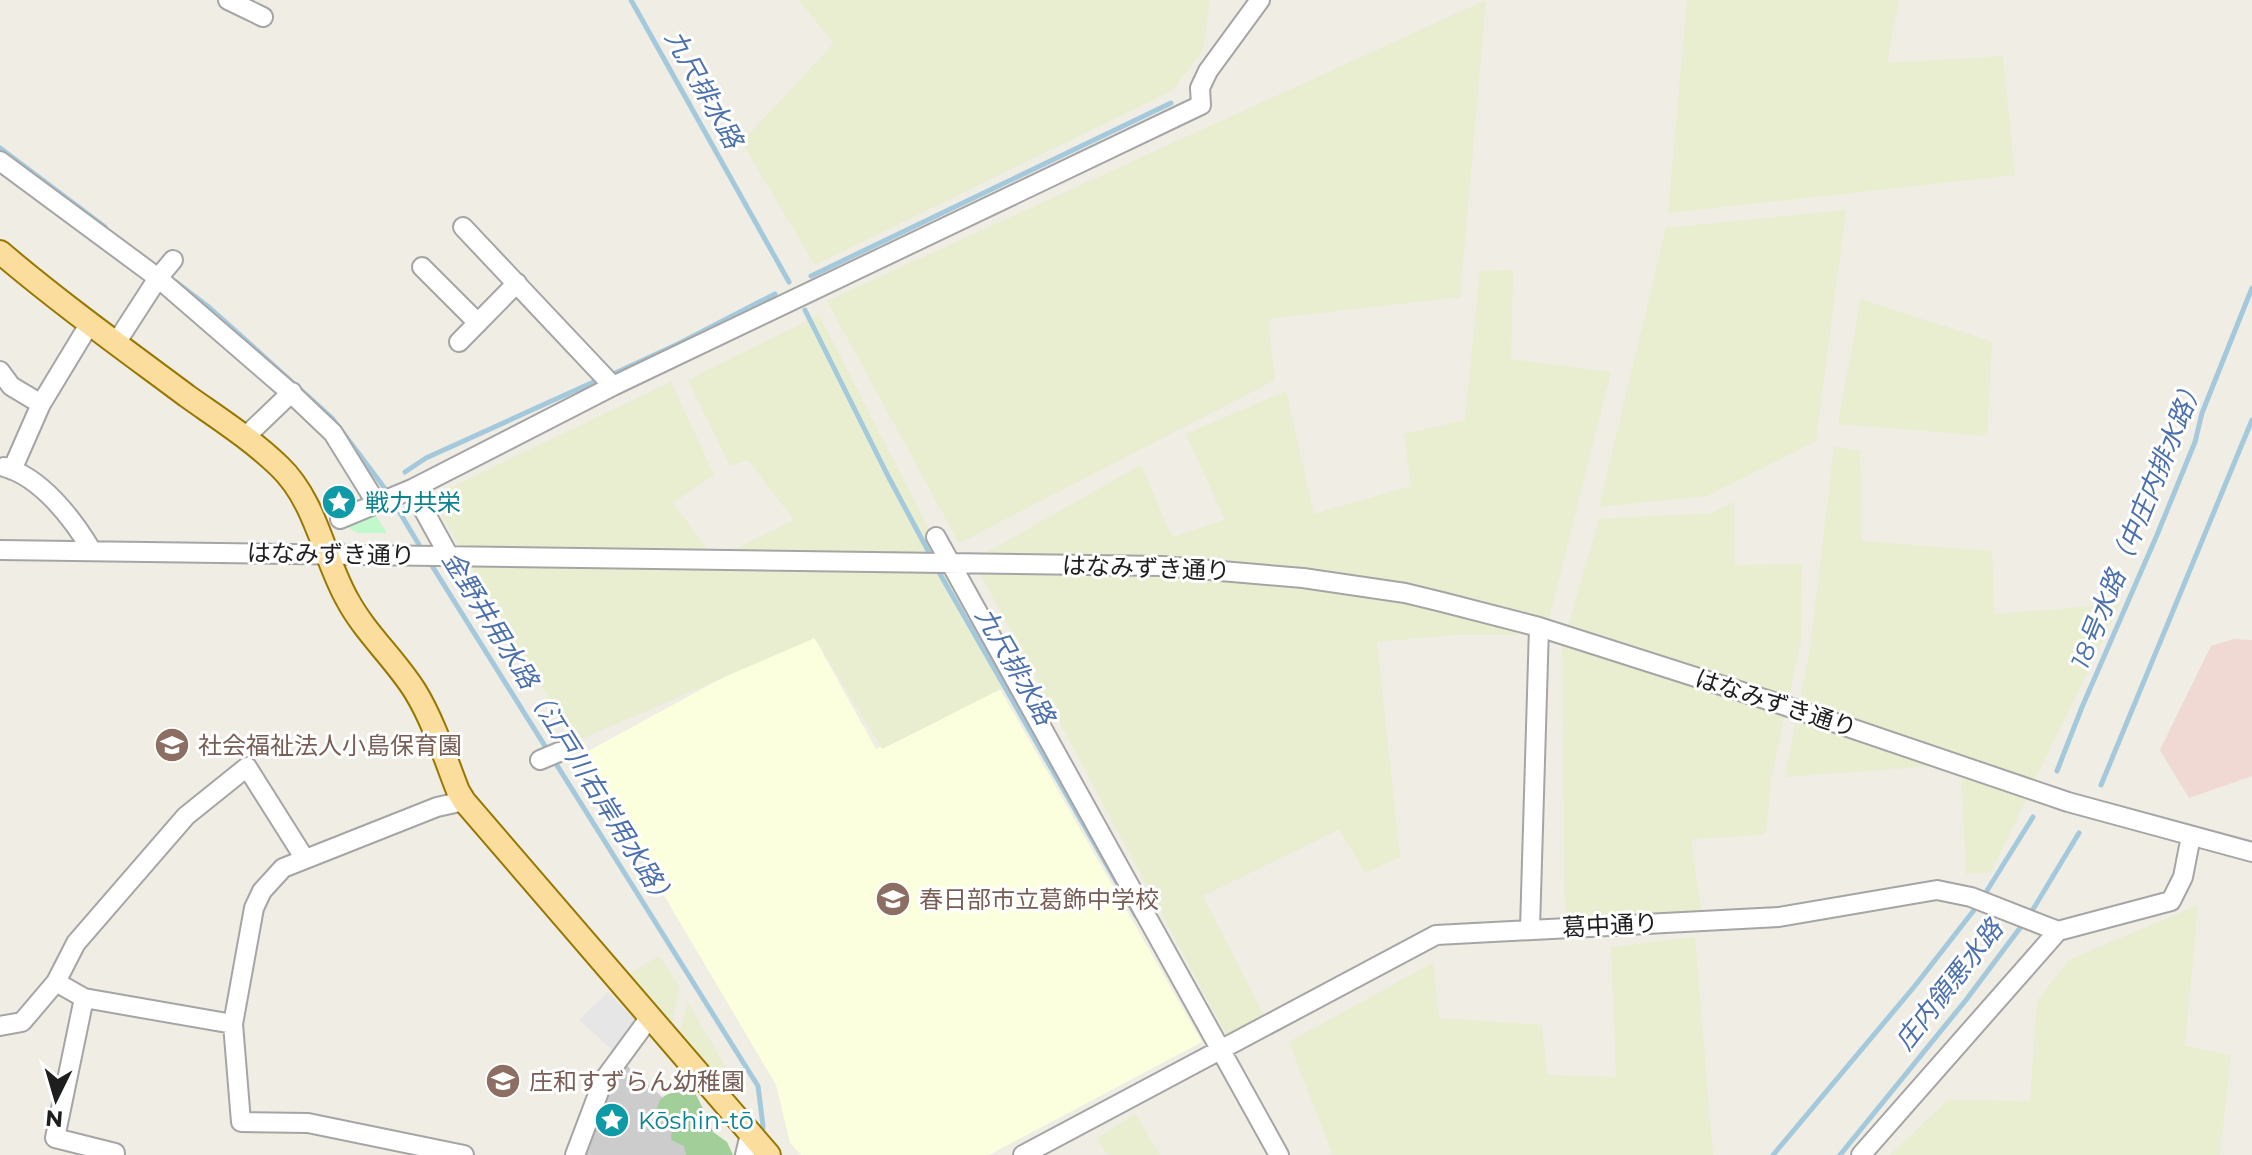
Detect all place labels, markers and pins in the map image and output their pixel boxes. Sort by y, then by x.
place icon: 戦力共栄 [320,483,358,521]
place label: 戦力共栄 [365,488,461,517]
school or university icon: 社会福祉法人小島保育園 [153,726,191,764]
place label: 社会福祉法人小島保育園 [198,731,462,760]
school or university icon: 春日部市立葛飾中学校 [874,880,912,918]
place label: 春日部市立葛飾中学校 [919,885,1159,914]
school or university icon: 庄和すずらん幼稚園 [484,1062,522,1100]
place label: 庄和すずらん幼稚園 [529,1067,745,1096]
place icon: Kōshin-tō [593,1101,631,1139]
place label: Kōshin-tō [638,1106,754,1135]

